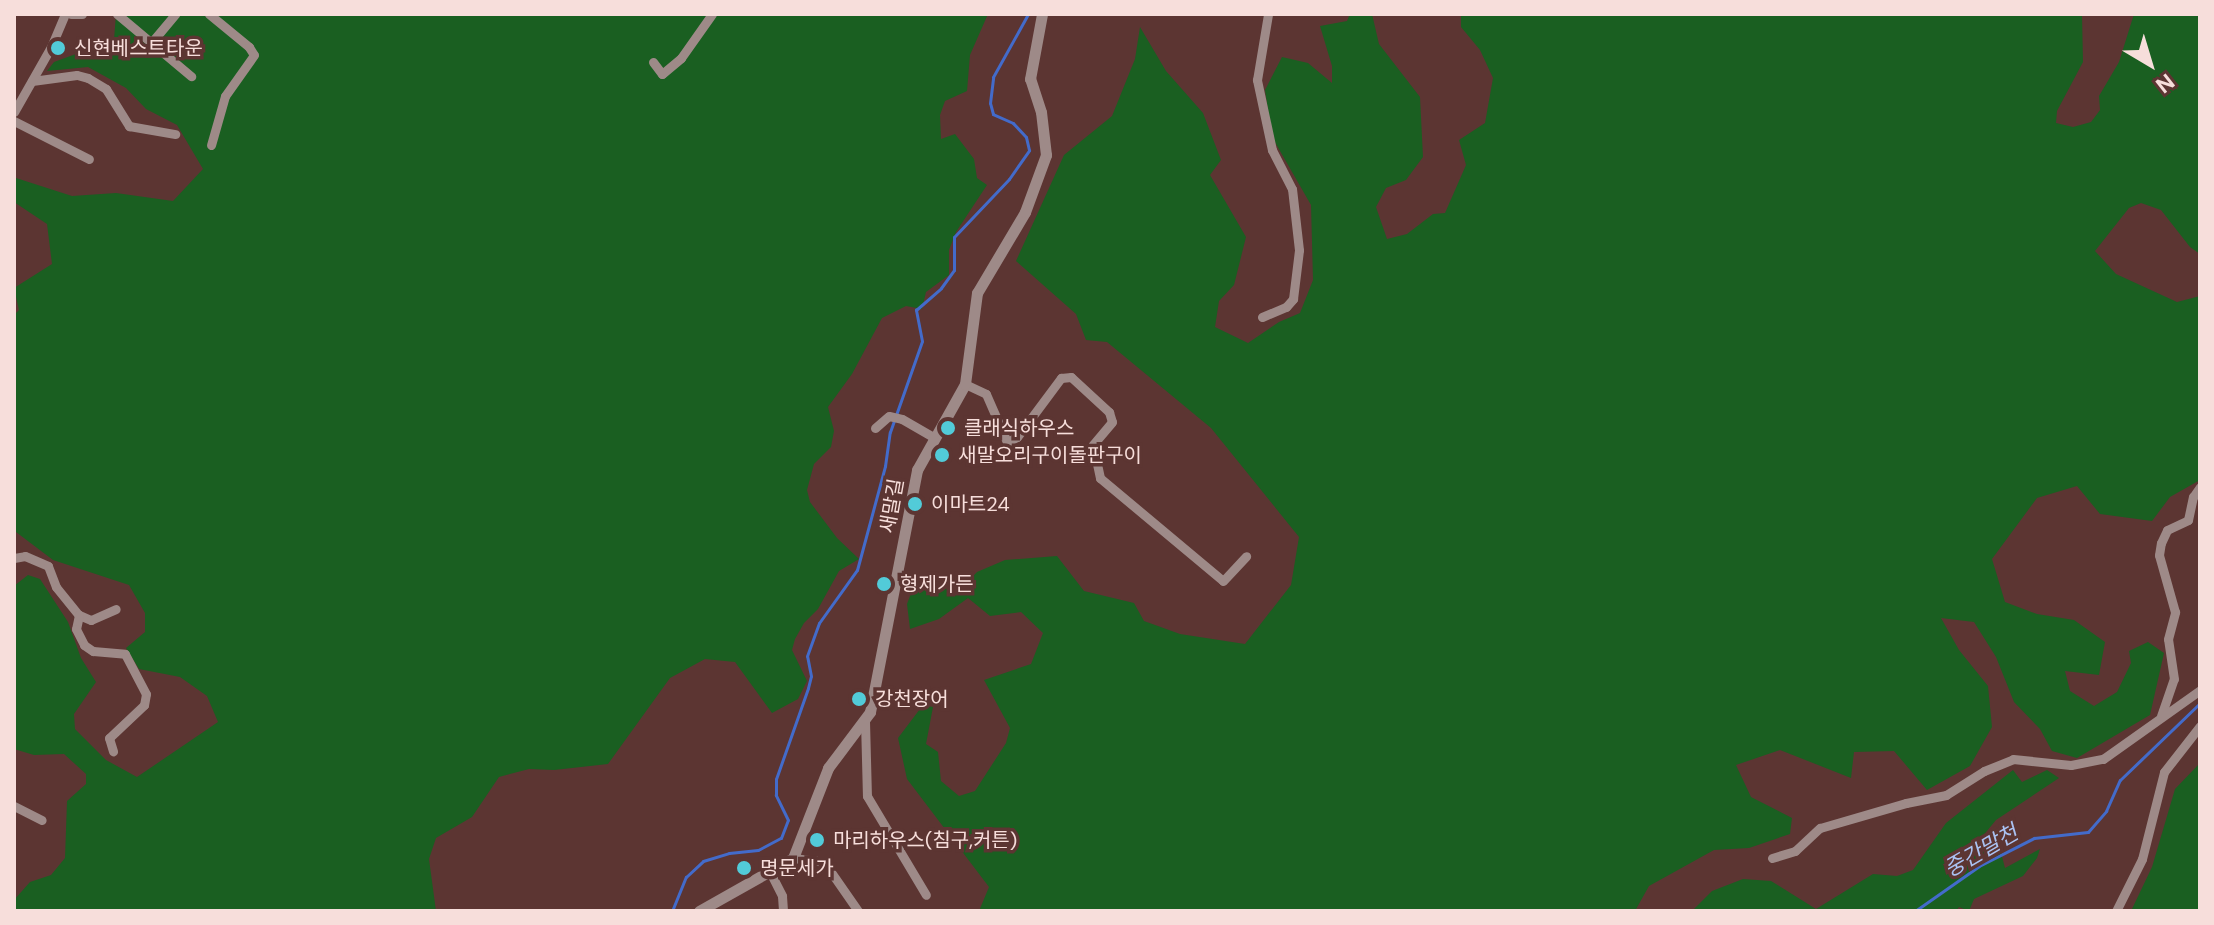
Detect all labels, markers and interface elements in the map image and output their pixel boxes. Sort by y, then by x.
north arrow [2110,24,2190,104]
place label: 신현베스트타운 [74,36,203,60]
marker: 신현베스트타운 [49,39,67,57]
text: N [2150,67,2180,100]
place label: 클래식하우스 [964,416,1074,440]
marker: 클래식하우스 [939,419,957,437]
place label: 새말오리구이돌판구이 [958,443,1142,467]
marker: 새말오리구이돌판구이 [933,446,951,464]
street label: 새말길 [875,477,909,535]
place label: 이마트24 [931,492,1010,516]
marker: 이마트24 [906,495,924,513]
place label: 형제가든 [900,572,974,596]
marker: 형제가든 [875,575,893,593]
place label: 강천장어 [875,687,949,711]
marker: 강천장어 [850,690,868,708]
water label: 중간말천 [1939,819,2023,883]
place label: 마리하우스(침구,커튼) [833,828,1017,852]
marker: 마리하우스(침구,커튼) [808,831,826,849]
place label: 명문세가 [760,856,834,880]
marker: 명문세가 [735,859,753,877]

